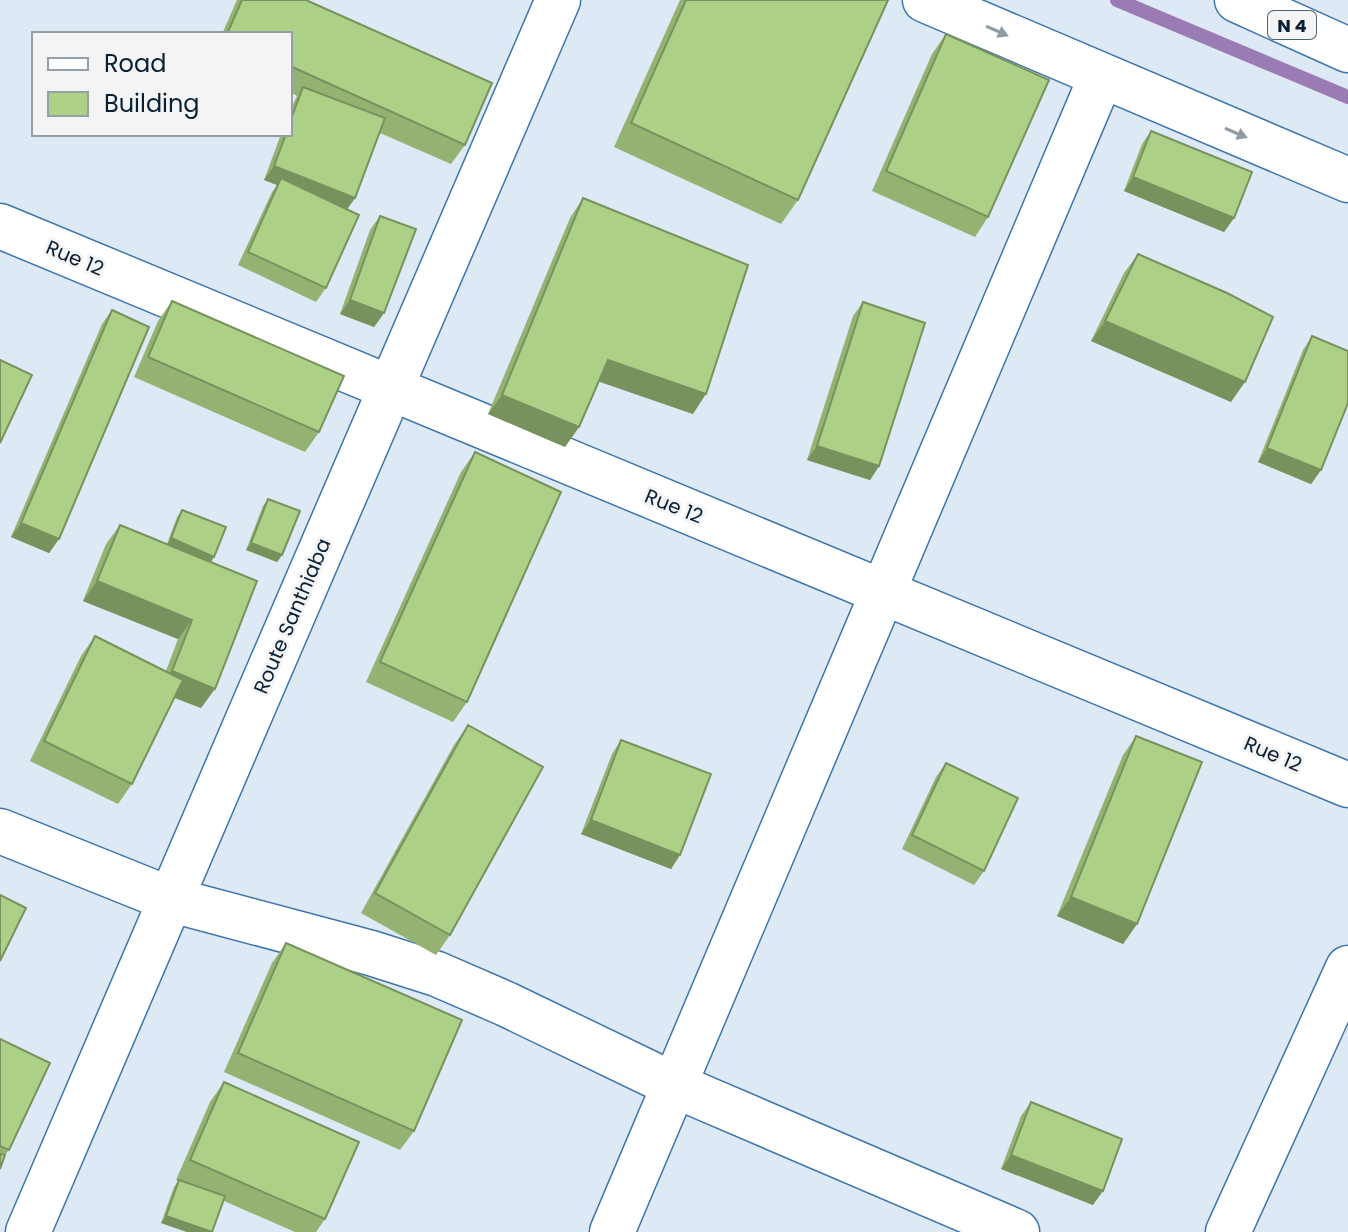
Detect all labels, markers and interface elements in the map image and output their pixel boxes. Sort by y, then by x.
road number: N 4 [1268,11,1316,39]
one-way arrow [985,25,1009,38]
legend [32,32,292,136]
text: Road [104,47,166,80]
text: Building [104,87,200,120]
one-way arrow [1224,127,1248,140]
street label: Rue 12 [42,233,108,283]
street label: Rue 12 [641,482,707,530]
street label: Route Santhiaba [247,534,337,698]
street label: Rue 12 [1240,729,1306,779]

